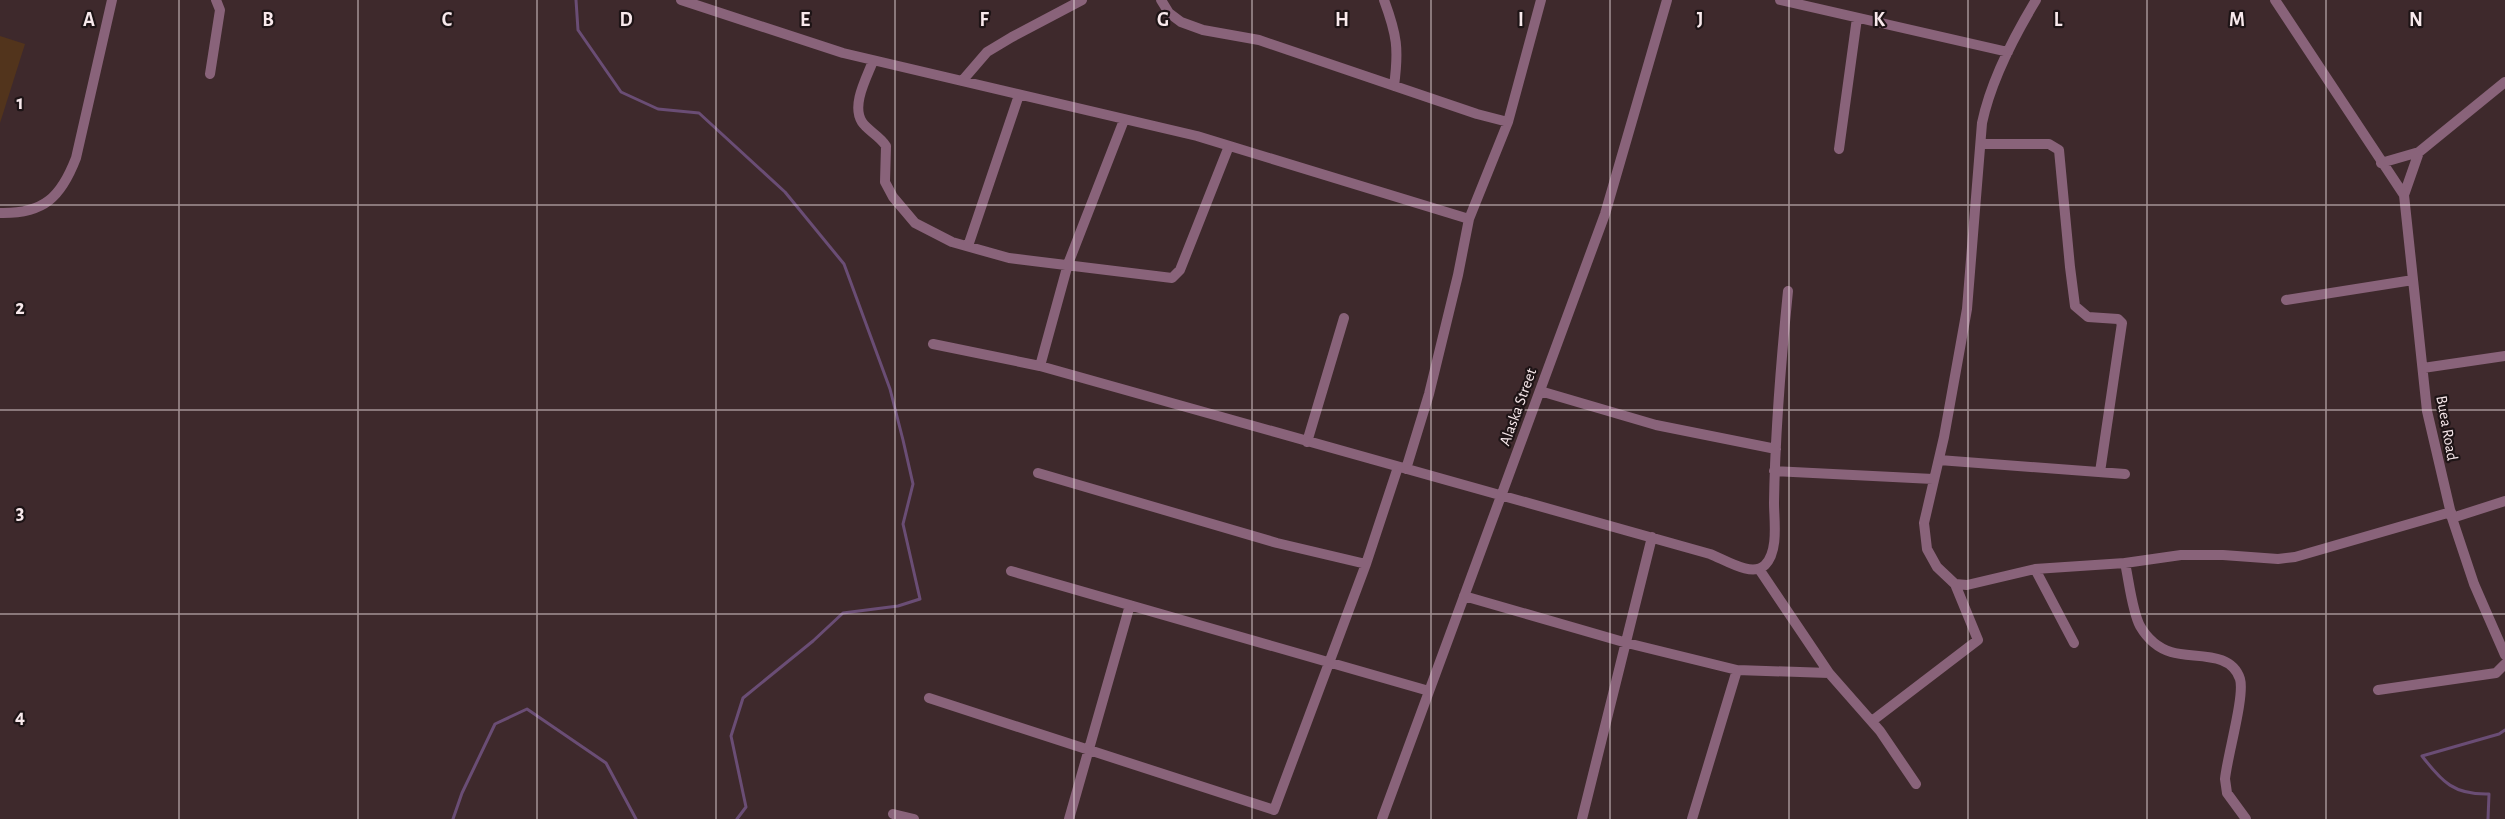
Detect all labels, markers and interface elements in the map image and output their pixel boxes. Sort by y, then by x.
text: A [83,10,95,30]
text: B [262,10,274,30]
text: C [442,10,453,30]
text: D [619,10,633,30]
text: E [800,10,810,30]
text: F [979,10,989,30]
text: G [1157,10,1169,30]
text: H [1335,10,1349,30]
text: I [1518,10,1524,30]
text: J [1697,10,1703,30]
text: K [1873,10,1885,30]
text: L [2054,10,2063,30]
text: M [2229,10,2245,30]
text: N [2409,10,2423,30]
text: 1 [16,93,24,113]
text: 2 [15,298,25,318]
street label: Alaska Street [1497,366,1539,448]
street label: Buea Road [2433,394,2461,462]
text: 3 [16,503,24,523]
text: 4 [15,707,25,727]

